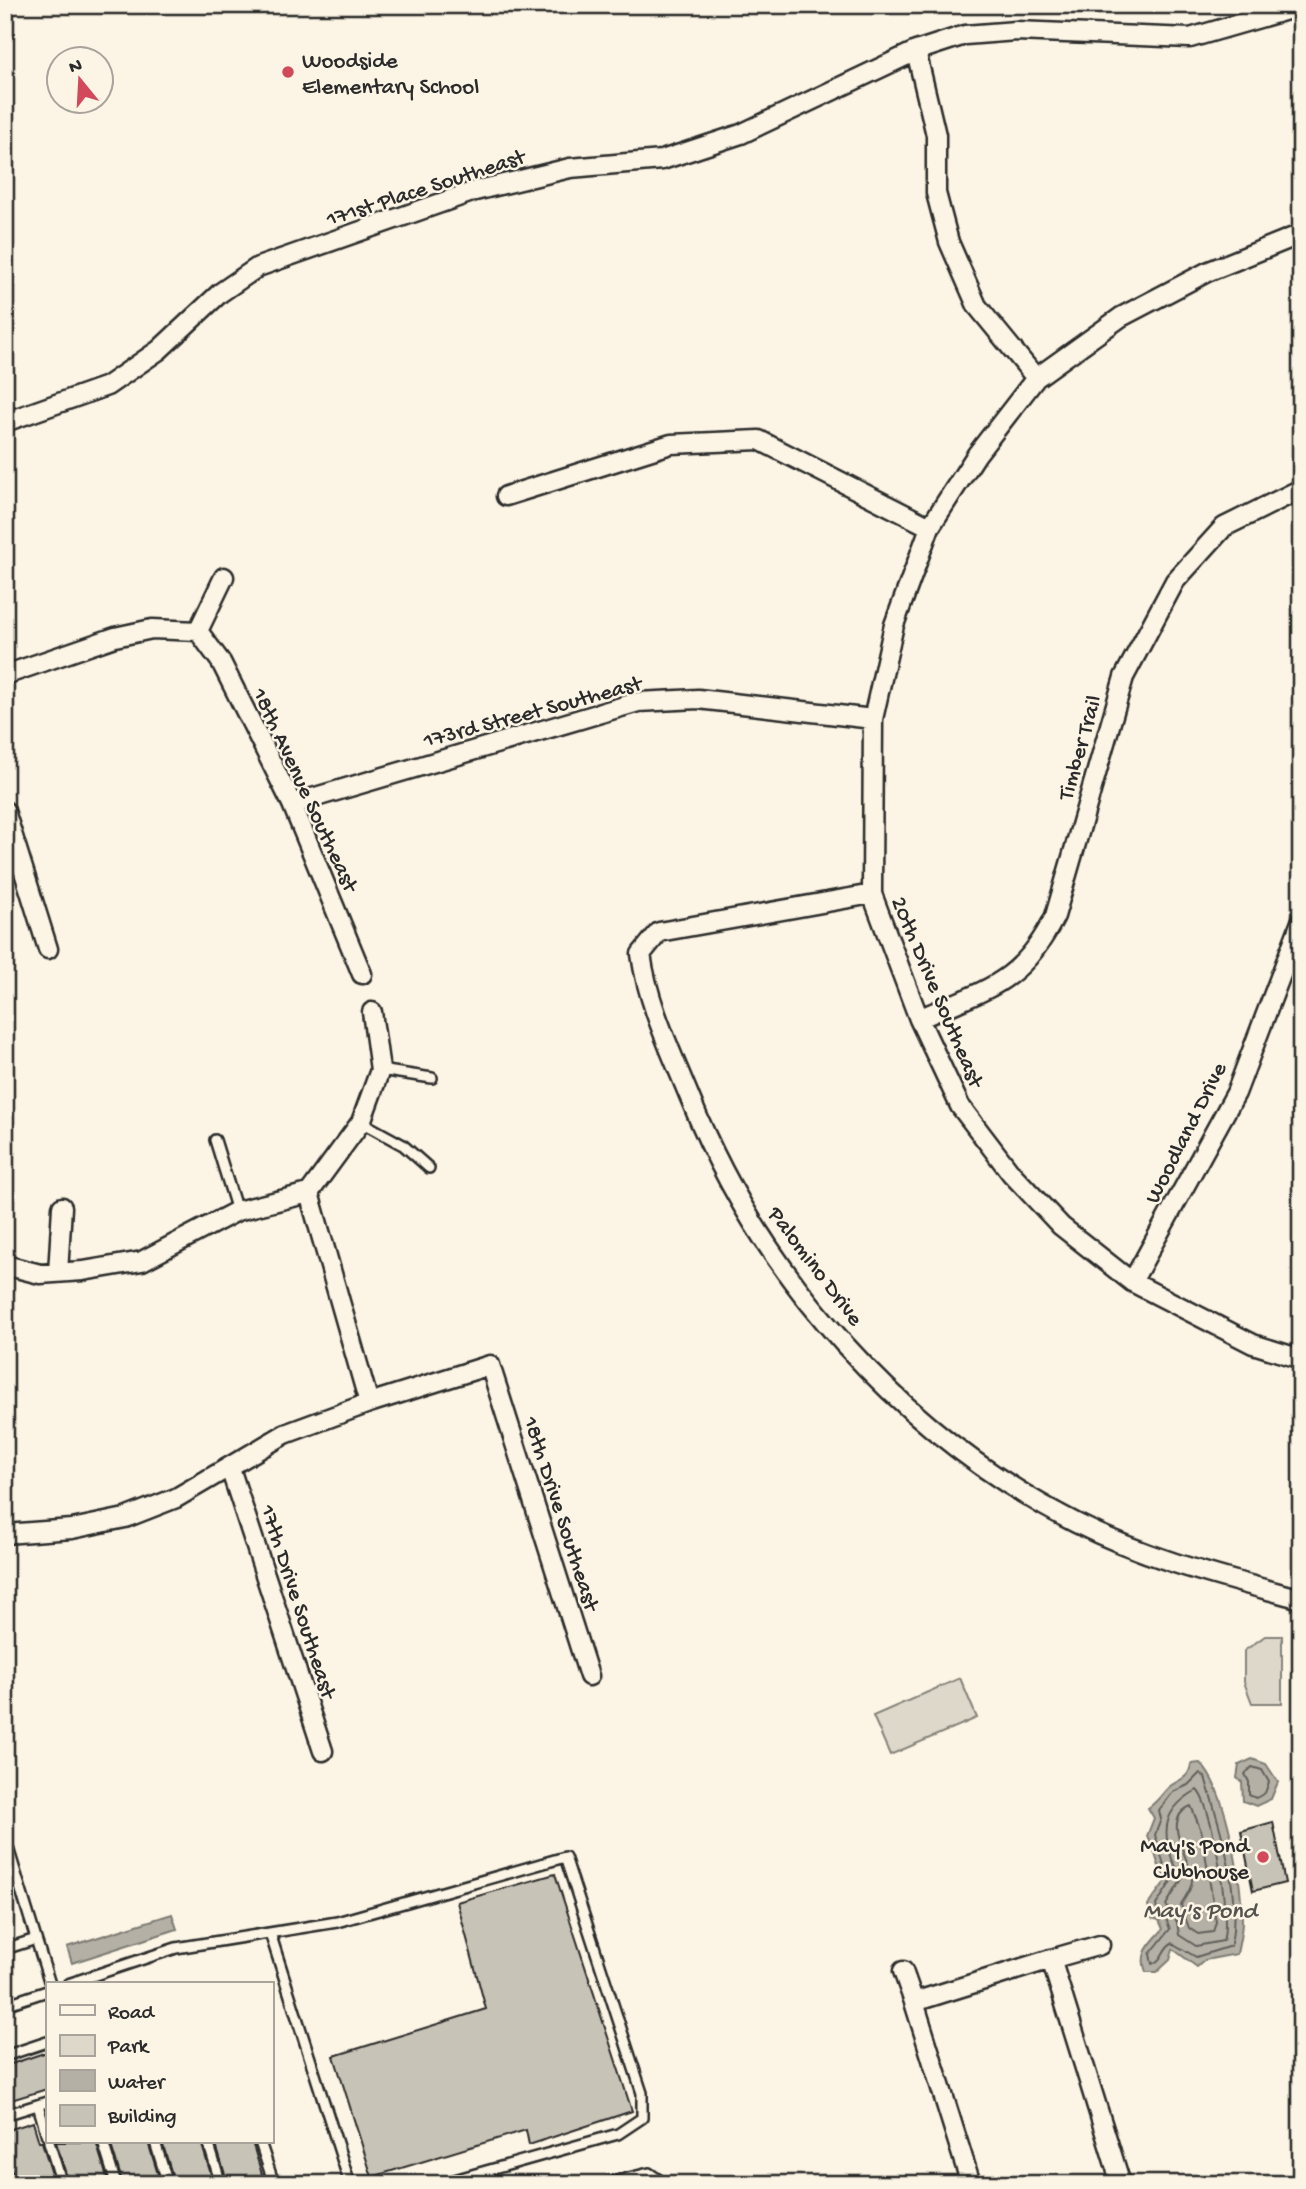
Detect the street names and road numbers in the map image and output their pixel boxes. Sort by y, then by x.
street label: 171st Place Southeast [322,144,530,234]
street label: 173rd Street Southeast [420,671,646,756]
street label: 18th Avenue Southeast [244,684,364,898]
street label: Timber Trail [1053,693,1109,805]
street label: 20th Drive Southeast [883,893,989,1093]
street label: Woodland Drive [1140,1058,1235,1209]
street label: Palomino Drive [760,1201,868,1333]
street label: 18th Drive Southeast [515,1413,604,1616]
street label: 17th Drive Southeast [252,1501,341,1704]

